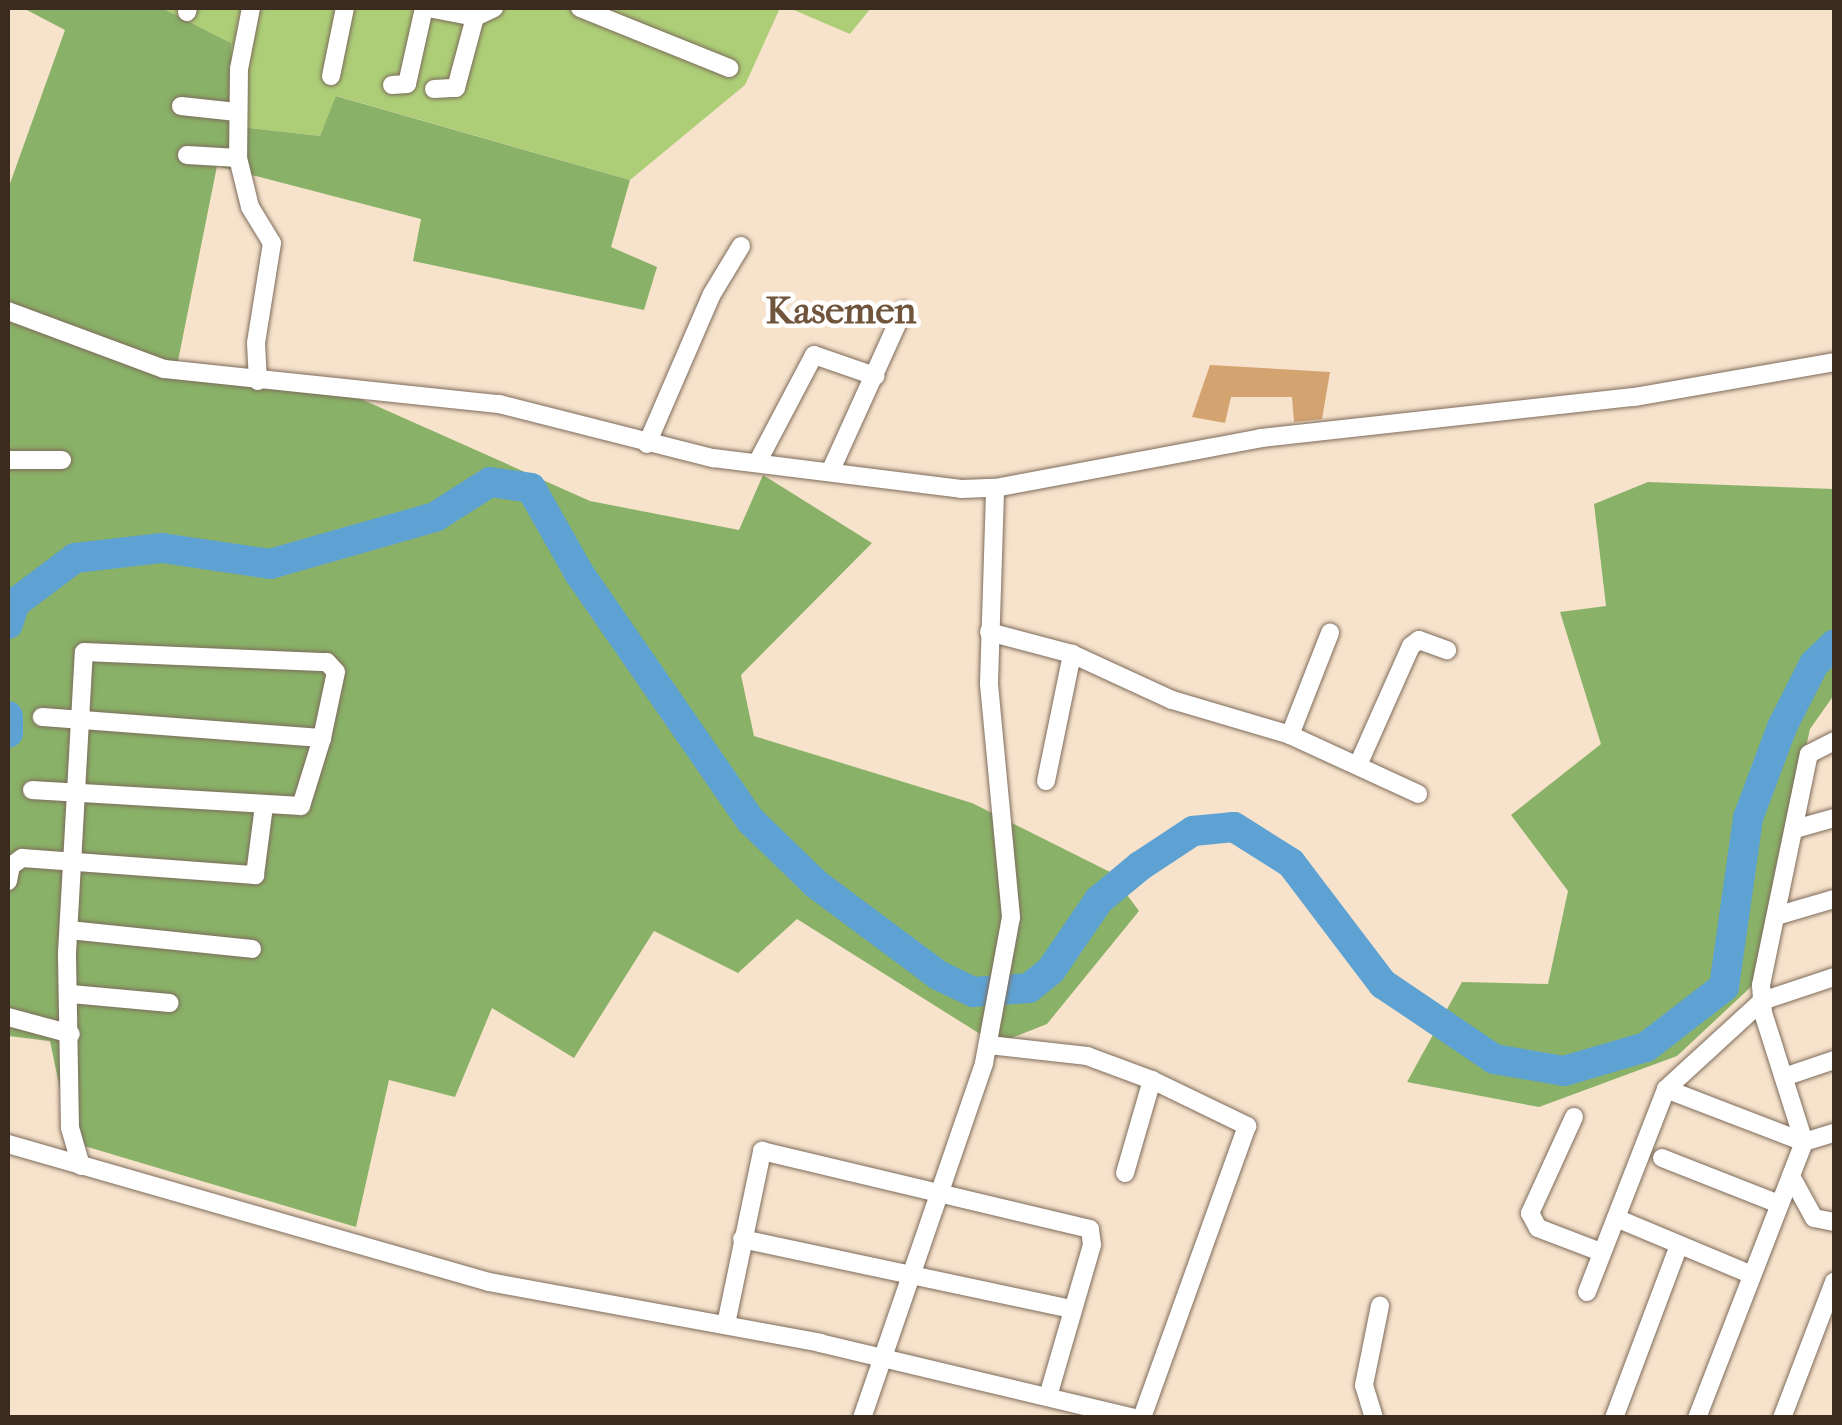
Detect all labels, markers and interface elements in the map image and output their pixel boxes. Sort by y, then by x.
district label: Kasemen [766,288,916,334]

